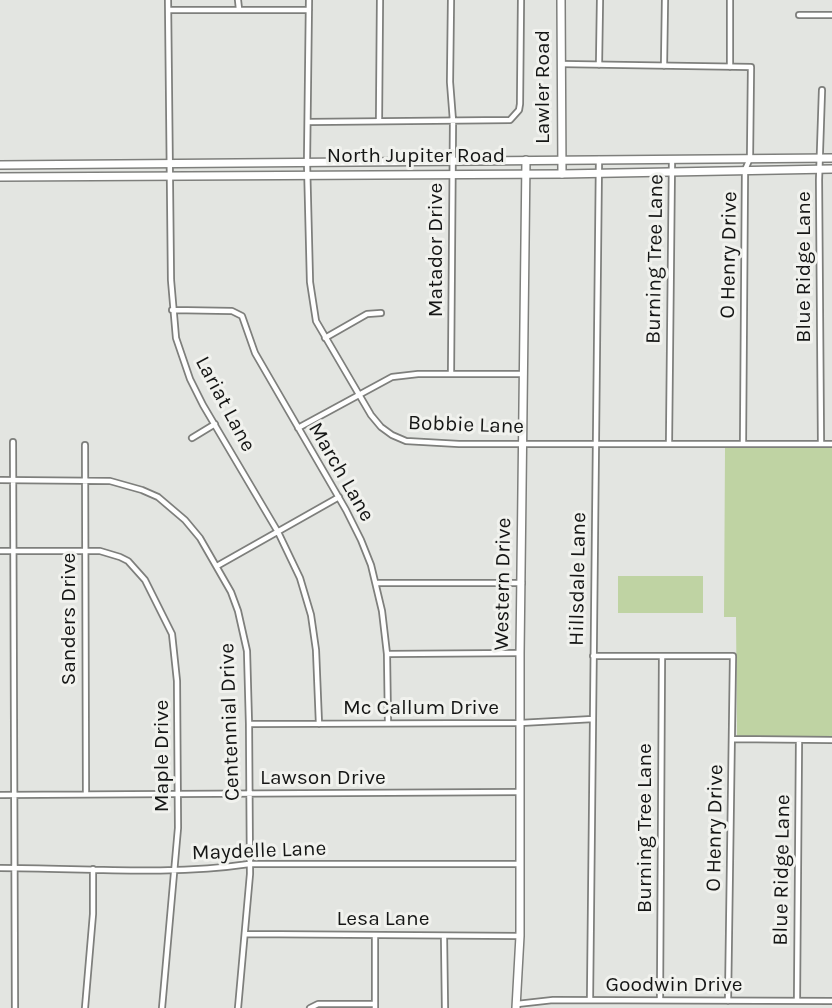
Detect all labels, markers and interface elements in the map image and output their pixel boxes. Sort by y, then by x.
street label: Lawler Road [530,30,556,144]
street label: North Jupiter Road [327,143,505,169]
street label: Burning Tree Lane [641,174,669,344]
street label: Matador Drive [423,183,449,317]
street label: O Henry Drive [715,191,743,319]
street label: Blue Ridge Lane [791,191,817,343]
street label: Lariat Lane [189,352,261,456]
street label: Bobbie Lane [407,410,525,440]
street label: March Lane [303,418,379,526]
street label: Hillsdale Lane [564,512,592,646]
street label: Western Drive [489,517,517,651]
street label: Sanders Drive [56,553,82,685]
street label: Centennial Drive [215,643,245,801]
street label: Mc Callum Drive [343,695,499,721]
street label: Maple Drive [149,700,175,812]
street label: Burning Tree Lane [632,743,658,913]
street label: O Henry Drive [701,764,729,892]
street label: Lawson Drive [260,765,386,791]
street label: Blue Ridge Lane [768,794,796,946]
street label: Maydelle Lane [191,836,327,866]
street label: Lesa Lane [336,906,430,932]
street label: Goodwin Drive [605,972,743,998]

